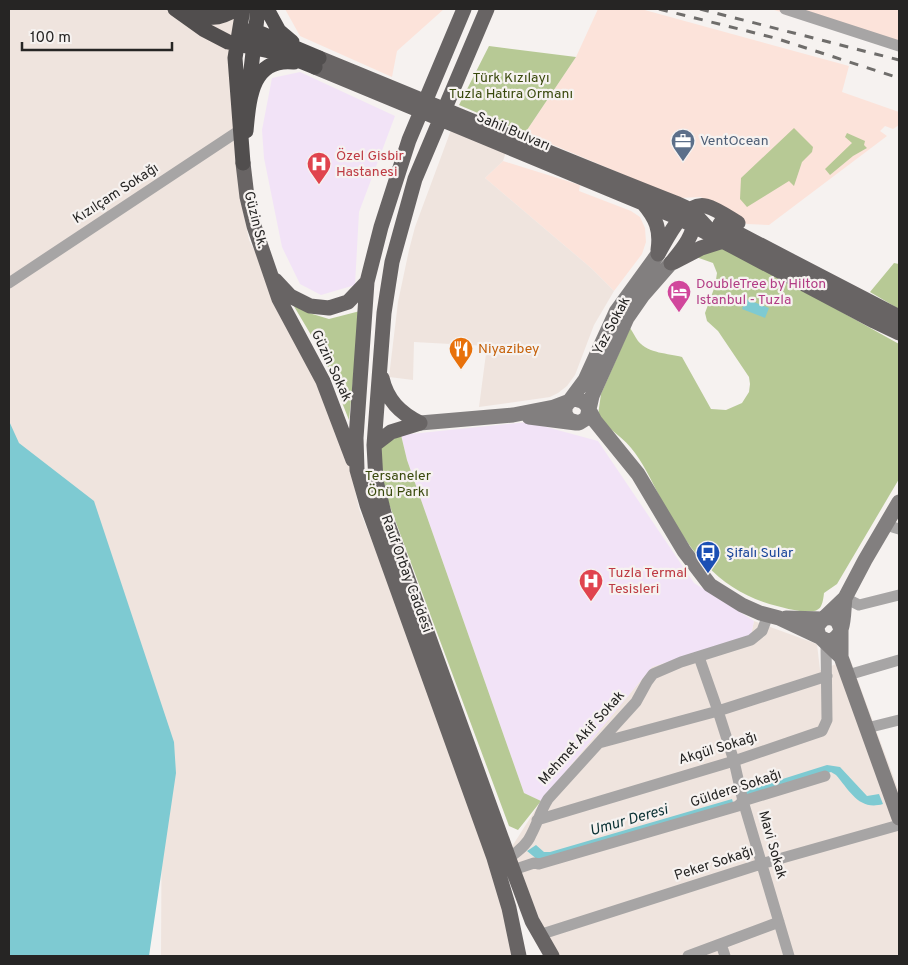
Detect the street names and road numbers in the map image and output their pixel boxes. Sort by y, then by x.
street label: Sahil Bulvarı [474,109,552,155]
street label: Kızılçam Sokağı [70,160,162,228]
street label: Güzin Sk. [240,190,270,250]
street label: Yaz Sokak [590,294,634,358]
street label: Güzin Sokak [307,327,355,405]
street label: Rauf Orbay Caddesi [377,513,435,635]
street label: Mehmet Akif Sokak [535,687,629,789]
street label: Akgül Sokağı [677,729,759,769]
street label: Güldere Sokağı [688,766,784,812]
street label: Mavi Sokak [754,809,790,881]
street label: Peker Sokağı [672,843,756,885]

